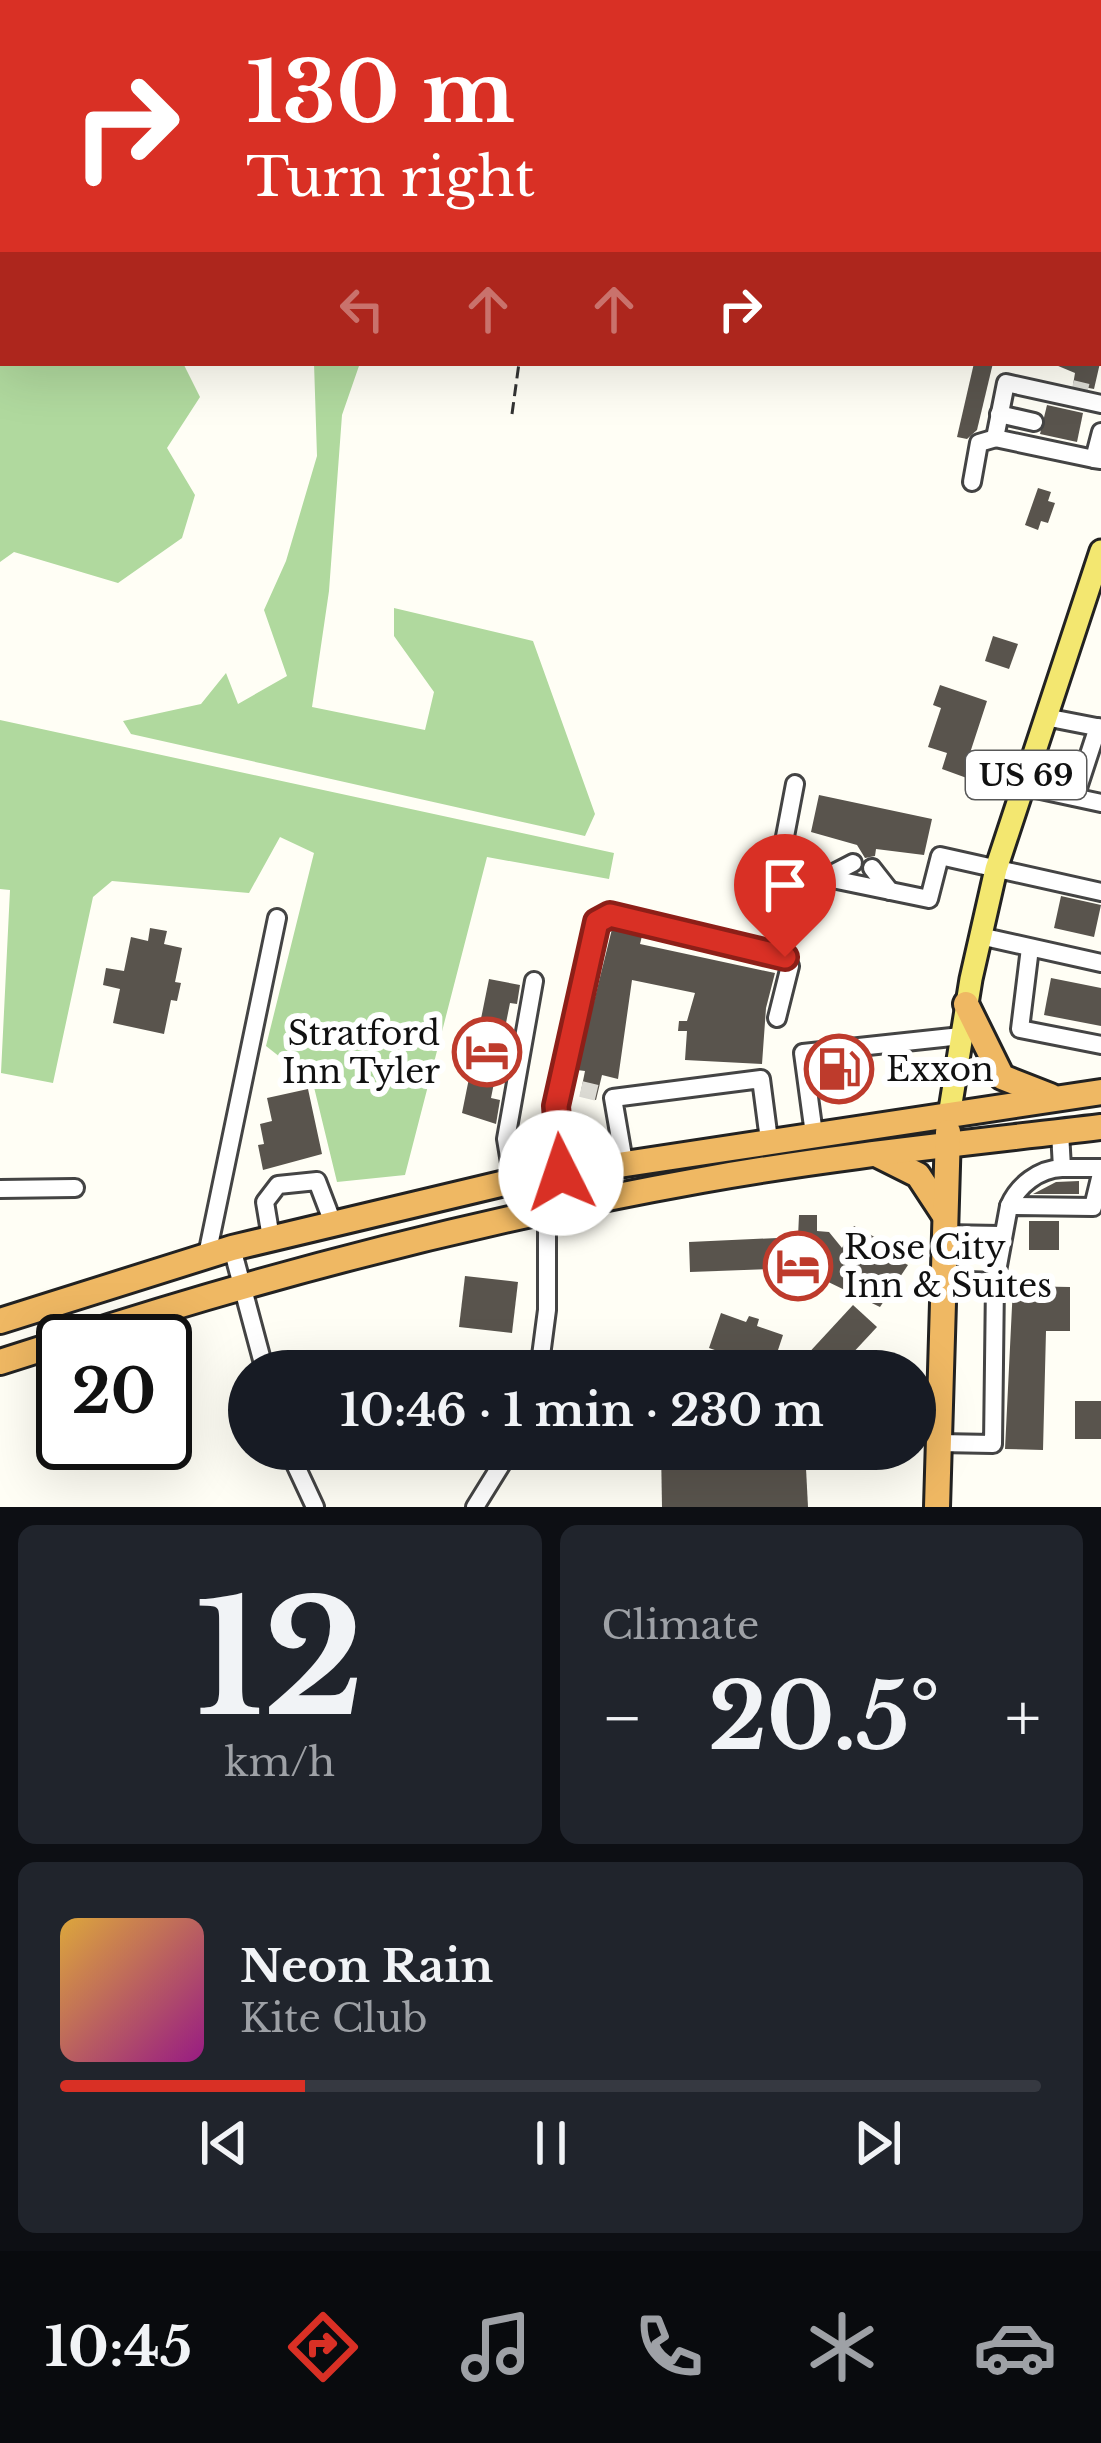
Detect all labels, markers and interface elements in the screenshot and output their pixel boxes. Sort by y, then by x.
text: 130 m [246,41,515,145]
icon: right [48,48,204,204]
text: Turn right [246,144,535,211]
icon: left [329,276,395,342]
icon: ahead [455,276,521,342]
icon: ahead [581,276,647,342]
icon: right [707,276,773,342]
road number: US 69 [966,751,1086,799]
pin [734,834,836,957]
icon: arrive [752,852,818,918]
place label: Stratford Inn Tyler [282,1013,440,1092]
hotel icon: Stratford Inn Tyler [452,1017,522,1087]
fuel station icon: Exxon [804,1034,874,1104]
place label: Exxon [886,1049,994,1090]
position arrow [498,1110,624,1236]
place label: Rose City Inn & Suites [844,1227,1052,1306]
hotel icon: Rose City Inn & Suites [763,1231,833,1301]
speed limit sign: 20 [36,1314,192,1470]
text: 10:46 · 1 min · 230 m [340,1382,824,1438]
text: 12 [195,1563,365,1756]
text: Climate [602,1601,759,1650]
text: 20.5° [708,1662,940,1773]
text: − [602,1677,643,1759]
text: + [1005,1677,1041,1759]
text: km/h [224,1738,335,1787]
text: Neon Rain [240,1938,493,1994]
text: Kite Club [240,1994,428,2043]
icon: previous [191,2110,257,2176]
icon: pause [518,2110,584,2176]
icon: next [845,2110,911,2176]
icon: directions [281,2305,365,2389]
icon: music [454,2305,538,2389]
icon: phone [627,2305,711,2389]
icon: climate [800,2305,884,2389]
icon: car [973,2305,1057,2389]
text: 10:45 [44,2314,192,2381]

